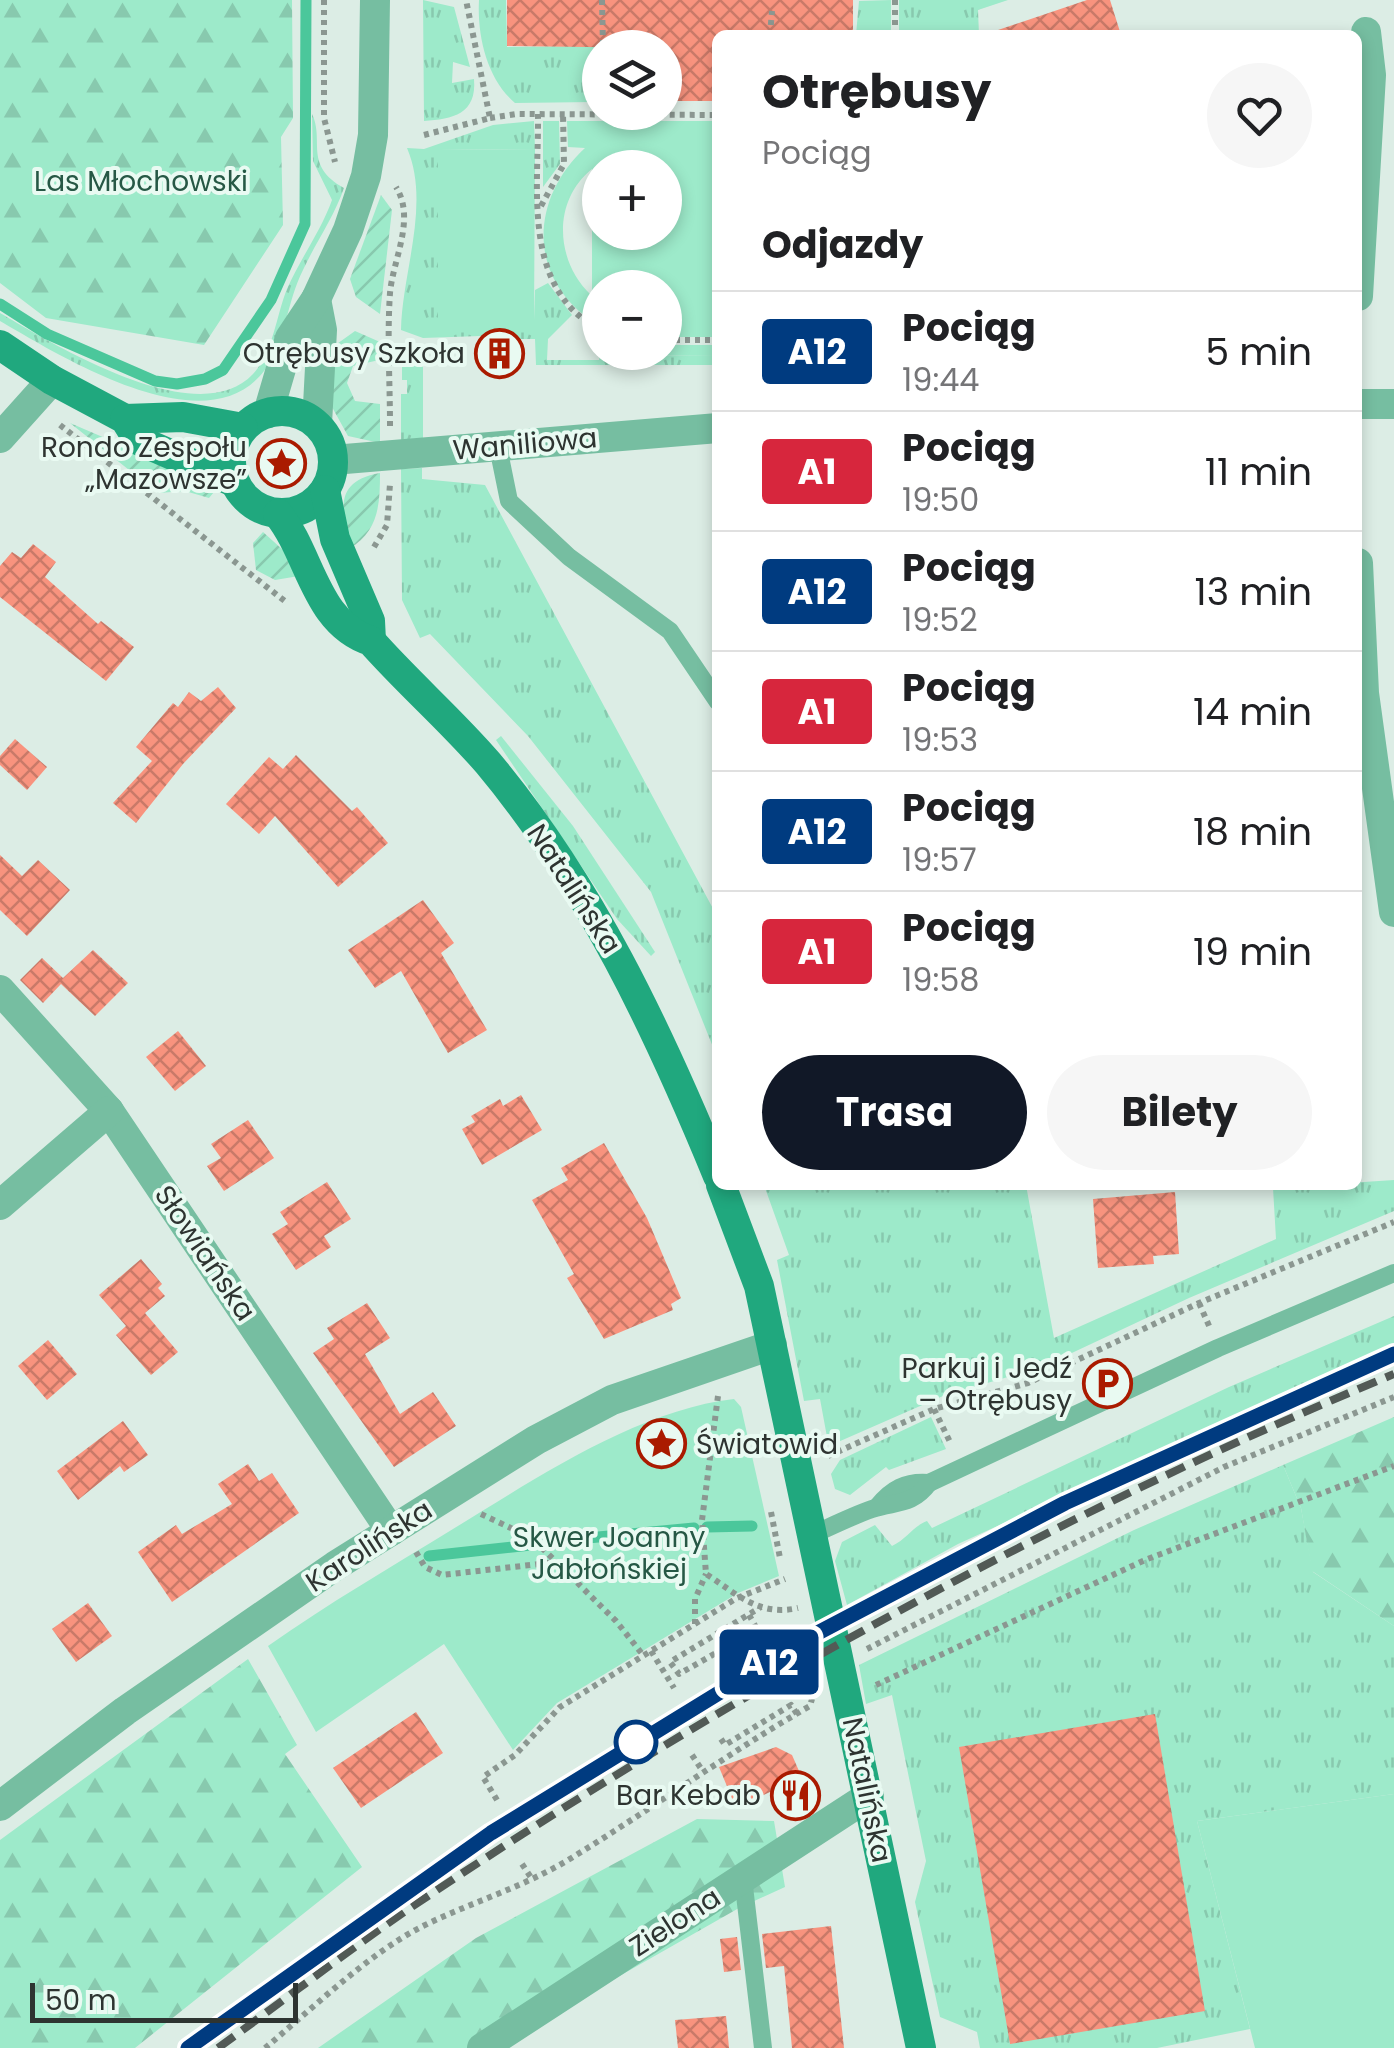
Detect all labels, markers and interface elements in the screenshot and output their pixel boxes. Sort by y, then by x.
map controls [582,30,682,370]
button: layers [582,30,682,130]
text: Otrębusy [762,58,991,125]
button: heart [1207,63,1312,168]
text: Pociąg [762,130,872,175]
button: + [582,150,682,250]
park label: Las Młochowski [34,162,248,201]
text: Odjazdy [762,218,923,271]
button: − [582,270,682,370]
text: Pociąg [902,301,1036,354]
text: 5 min [1205,325,1312,378]
building icon: Otrębusy Szkoła [474,327,526,379]
text: A12 [788,327,846,376]
place label: Otrębusy Szkoła [243,334,465,373]
text: 19:44 [902,357,979,402]
street label: Waniliowa [451,418,599,470]
text: Pociąg [902,421,1036,474]
place label: Rondo Zespołu „Mazowsze” [41,428,247,499]
place icon: Rondo Zespołu „Mazowsze” [256,437,308,489]
text: 11 min [1205,445,1312,498]
text: A1 [798,447,836,496]
text: 19:50 [902,477,979,522]
text: Pociąg [902,541,1036,594]
text: 13 min [1195,565,1312,618]
text: A12 [788,567,846,616]
text: 19:52 [902,597,978,642]
text: Pociąg [902,661,1036,714]
text: 14 min [1193,685,1312,738]
text: A1 [798,687,836,736]
text: 19:53 [902,717,978,762]
text: Pociąg [902,781,1036,834]
text: 18 min [1193,805,1312,858]
text: A12 [788,807,846,856]
street label: Natalińska [518,817,630,961]
text: 19:57 [902,837,977,882]
text: Pociąg [902,901,1036,954]
text: 19 min [1193,925,1312,978]
text: A1 [798,927,836,976]
text: 19:58 [902,957,980,1002]
button: Trasa [762,1055,1027,1170]
button: Bilety [1047,1055,1312,1170]
street label: Słowiańska [145,1177,265,1329]
place label: Parkuj i Jedź – Otrębusy [901,1349,1072,1420]
parking icon: Parkuj i Jedź – Otrębusy [1081,1358,1133,1410]
place icon: Światowid [635,1418,687,1470]
place label: Światowid [696,1425,838,1464]
street label: Karolińska [298,1491,440,1601]
park label: Skwer Joanny Jabłońskiej [513,1518,705,1589]
line badge: A12 [712,1630,826,1694]
text: A12 [740,1638,798,1687]
street label: Natalińska [833,1714,901,1866]
unlabelled marker [615,1721,657,1763]
restaurant icon: Bar Kebab [770,1769,822,1821]
place label: Bar Kebab [616,1776,761,1815]
street label: Zielona [622,1878,728,1966]
scale bar [30,1978,298,2022]
text: 50 m [45,1981,116,2020]

